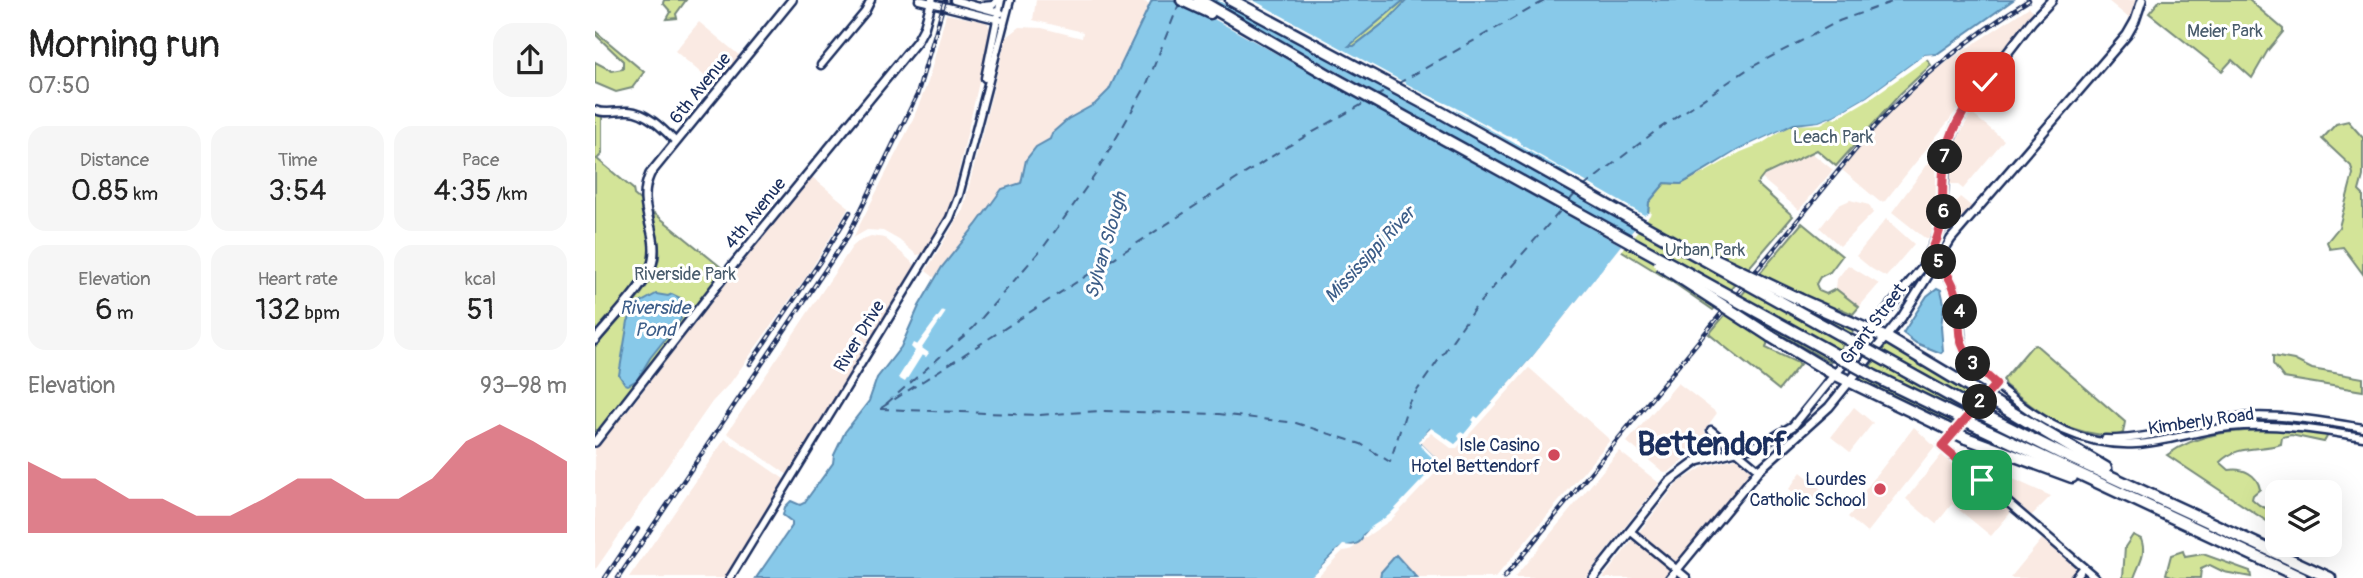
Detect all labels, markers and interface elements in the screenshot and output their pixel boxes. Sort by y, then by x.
park label: Meier Park [2187,20,2263,43]
text: Morning run [28,21,220,69]
button: share [493,23,567,97]
street label: 6th Avenue [665,48,736,129]
pin [1955,52,2015,112]
icon: check [1966,63,2004,101]
text: 07:50 [28,71,90,100]
park label: Leach Park [1793,126,1874,149]
pin: 7 [1927,140,1963,174]
text: 7 [1939,144,1950,168]
text: Distance [80,148,149,172]
text: Time [278,148,317,172]
text: Pace [462,148,499,172]
text: 0.85 [71,172,129,209]
text: 3:54 [268,172,327,209]
text: 4:35 [433,172,492,209]
street label: 4th Avenue [720,173,791,254]
text: km [129,182,158,206]
text: /km [492,182,528,206]
water label: Sylvan Slough [1079,188,1133,301]
pin: 6 [1927,194,1961,230]
text: 6 [1938,199,1949,223]
water label: Mississippi River [1319,200,1422,308]
park label: Urban Park [1665,239,1746,262]
pin: 5 [1921,244,1957,280]
text: 5 [1933,249,1944,273]
park label: Riverside Park [634,263,737,286]
text: Elevation [78,267,151,291]
text: Heart rate [257,267,338,291]
text: kcal [465,267,496,291]
street label: Grant Street [1835,278,1912,370]
text: 6 [95,291,113,328]
text: 132 [255,291,300,328]
text: 51 [467,291,495,328]
pin: 4 [1943,294,1977,330]
water label: Riverside Pond [620,296,692,342]
street label: River Drive [829,296,890,376]
text: 4 [1954,299,1965,323]
text: m [113,301,134,325]
text: bpm [300,301,340,325]
pin: 3 [1955,346,1991,382]
text: 3 [1967,351,1978,375]
text: Elevation [28,371,116,400]
text: 93–98 m [480,371,567,400]
pin: 2 [1963,384,1997,420]
text: 2 [1974,389,1985,413]
street label: Kimberly Road [2147,403,2256,440]
district label: Bettendorf [1637,425,1788,465]
place label: Isle Casino Hotel Bettendorf [1410,434,1541,478]
marker: Isle Casino Hotel Bettendorf [1546,447,1562,463]
pin [1952,450,2012,510]
icon: arrive [1963,461,2001,499]
place label: Lourdes Catholic School [1749,468,1866,512]
map controls [2265,480,2342,557]
button: layers [2265,480,2342,557]
marker: Lourdes Catholic School [1872,481,1888,497]

